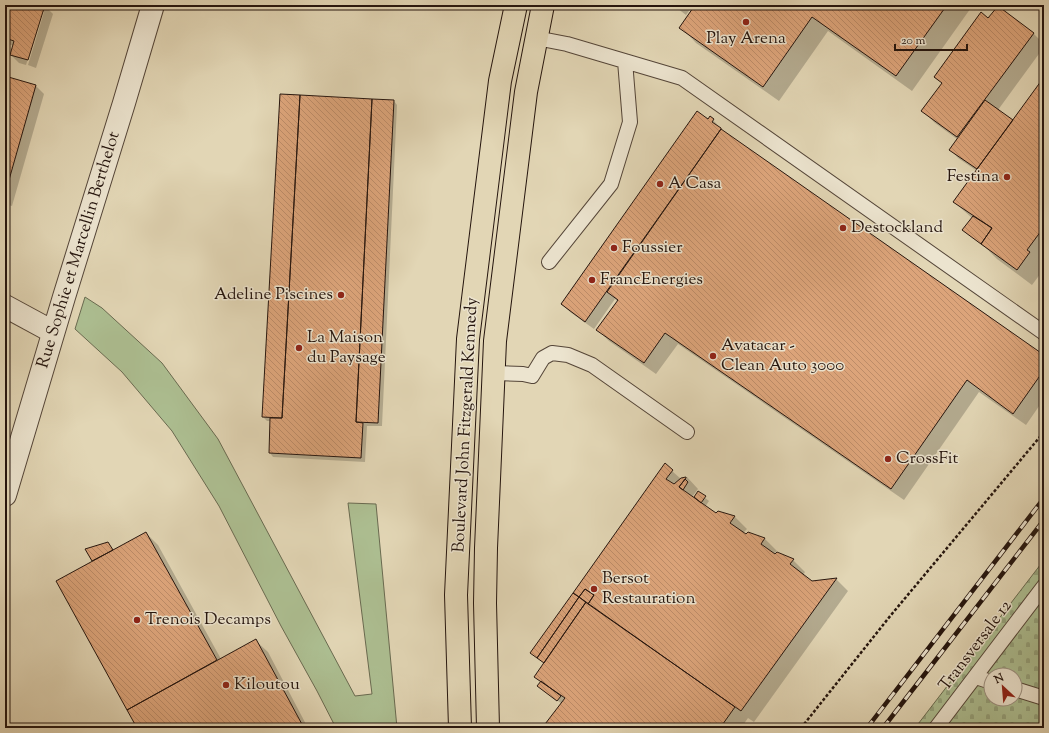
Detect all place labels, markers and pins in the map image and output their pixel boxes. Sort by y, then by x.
marker: Play Arena [741,17,751,27]
place label: Play Arena [706,27,786,51]
place label: Festina [947,165,999,189]
place label: A Casa [668,172,721,196]
marker: Festina [1002,172,1012,182]
marker: A Casa [655,179,665,189]
place label: Destockland [851,216,944,240]
marker: Destockland [838,223,848,233]
place label: Foussier [622,236,683,260]
marker: Foussier [609,243,619,253]
place label: FrancEnergies [600,268,703,292]
marker: FrancEnergies [587,275,597,285]
place label: Adeline Piscines [214,283,333,307]
marker: Adeline Piscines [336,290,346,300]
place label: La Maison du Paysage [307,326,386,370]
place label: Avatacar - Clean Auto 3000 [721,334,844,378]
marker: La Maison du Paysage [294,343,304,353]
marker: Avatacar - Clean Auto 3000 [708,351,718,361]
place label: CrossFit [896,447,958,471]
marker: CrossFit [883,454,893,464]
place label: Bersot Restauration [602,567,695,611]
marker: Bersot Restauration [589,584,599,594]
place label: Trenois Decamps [145,608,271,632]
marker: Trenois Decamps [132,615,142,625]
place label: Kiloutou [234,673,300,697]
marker: Kiloutou [221,680,231,690]

